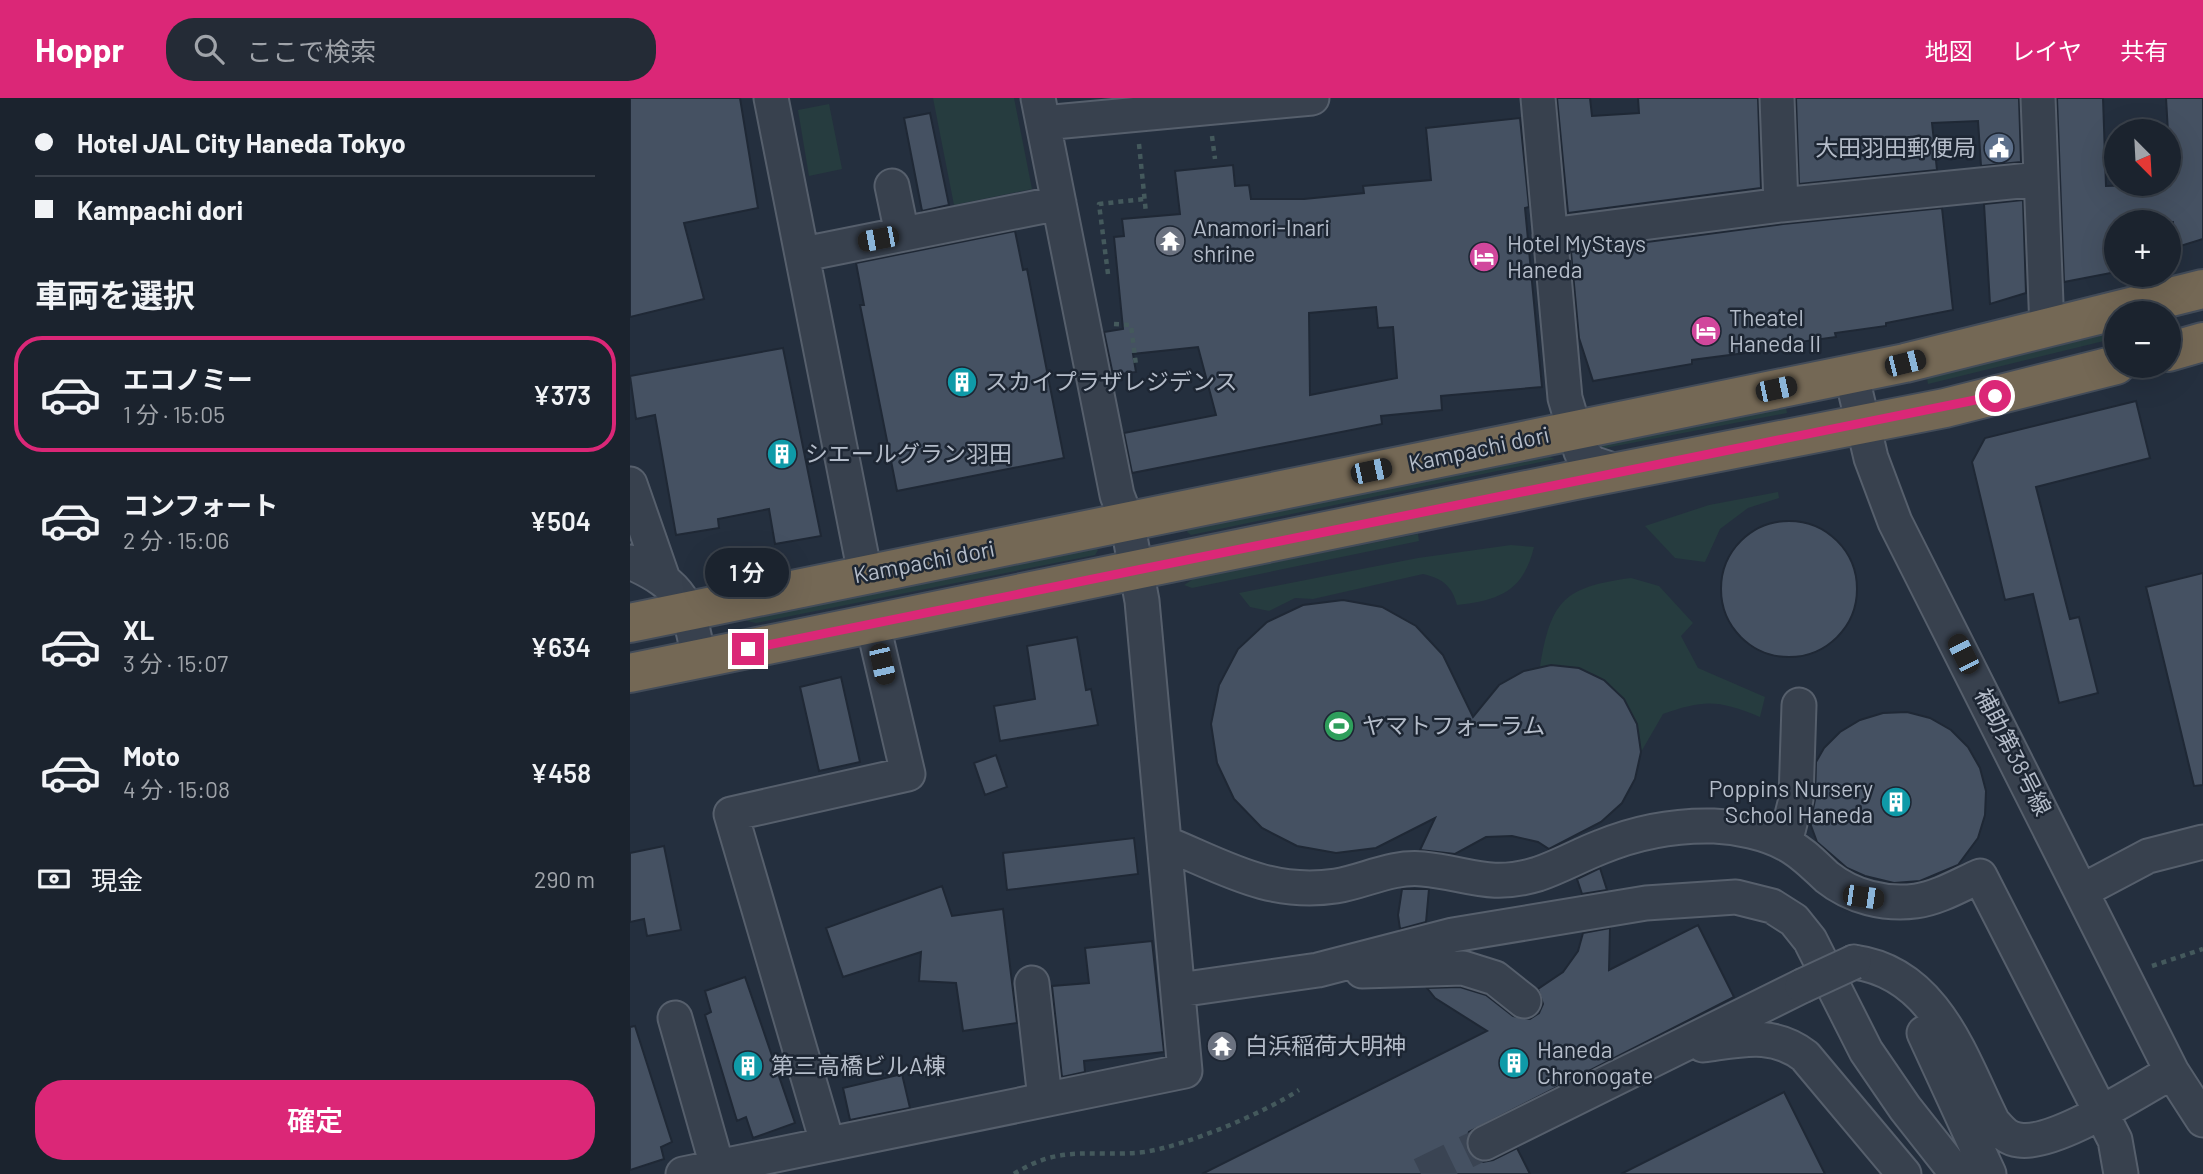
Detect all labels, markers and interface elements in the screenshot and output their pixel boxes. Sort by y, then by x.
search box [166,18,656,81]
text: Hoppr [35,29,124,69]
icon: search [190,30,228,68]
text: ここで検索 [246,35,376,66]
text: 地図 [1925,36,1973,65]
text: レイヤ [2011,36,2082,65]
text: 共有 [2120,36,2168,65]
north arrow [2104,119,2180,196]
map controls [2104,119,2181,378]
text: Hotel JAL City Haneda Tokyo [77,127,406,158]
public building icon: 大田羽田郵便局 [1982,131,2016,165]
place label: 大田羽田郵便局 [1815,133,1976,161]
text: Kampachi dori [77,194,243,225]
button: + [2104,210,2181,287]
place label: Anamori-Inari shrine [1193,213,1330,267]
temple icon: Anamori-Inari shrine [1153,224,1187,258]
car [856,225,901,253]
place label: Hotel MyStays Haneda [1507,229,1646,283]
hotel icon: Hotel MyStays Haneda [1467,240,1501,274]
text: 車両を選択 [35,275,195,313]
button: − [2104,301,2181,378]
place label: Theatel Haneda II [1729,303,1821,357]
hotel icon: Theatel Haneda II [1689,314,1723,348]
car [1883,348,1928,378]
icon: car [39,363,102,426]
text: エコノミー [123,363,253,394]
building icon: スカイプラザレジデンス [945,365,979,399]
place label: スカイプラザレジデンス [985,367,1238,395]
car [1754,374,1799,404]
text: ¥373 [533,379,591,410]
route start [1979,380,2011,412]
text: 1 分 · 15:05 [123,400,225,428]
street label: Kampachi dori [1406,419,1552,477]
building icon: シエールグラン羽田 [765,437,799,471]
place label: シエールグラン羽田 [805,439,1012,467]
car [1349,456,1394,486]
icon: car [39,489,102,552]
text: コンフォート [123,489,278,520]
text: ¥504 [529,505,591,536]
text: 2 分 · 15:06 [123,526,229,554]
street label: Kampachi dori [851,534,997,588]
callout: 1 分 [706,547,790,596]
text: 1 分 [729,558,765,586]
text: XL [123,614,154,645]
icon: car [39,615,102,678]
text: ¥634 [530,631,591,662]
car [1945,631,1982,677]
route end [732,633,764,665]
car [868,641,897,687]
text: 3 分 · 15:07 [123,649,228,677]
street label: 補助第38号線 [1970,683,2058,820]
sports icon: ヤマトフォーラム [1322,709,1356,743]
place label: ヤマトフォーラム [1362,711,1545,739]
text: Moto [123,740,180,771]
icon: car [39,741,102,804]
text: ¥458 [530,757,591,788]
place label: Poppins Nursery School Haneda [1709,774,1873,828]
text: 4 分 · 15:08 [123,775,230,803]
building icon: Poppins Nursery School Haneda [1879,785,1913,819]
icon: cash [35,860,73,898]
text: 現金 [91,864,143,895]
text: 290 m [534,865,595,893]
car [1841,884,1886,910]
temple icon: 白浜稲荷大明神 [1205,1029,1239,1063]
place label: 白浜稲荷大明神 [1245,1031,1406,1059]
place label: Haneda Chronogate [1537,1035,1653,1089]
building icon: Haneda Chronogate [1497,1046,1531,1080]
building icon: 第三高橋ビルA棟 [731,1049,765,1083]
place label: 第三高橋ビルA棟 [771,1051,946,1079]
button: 確定 [35,1080,595,1160]

